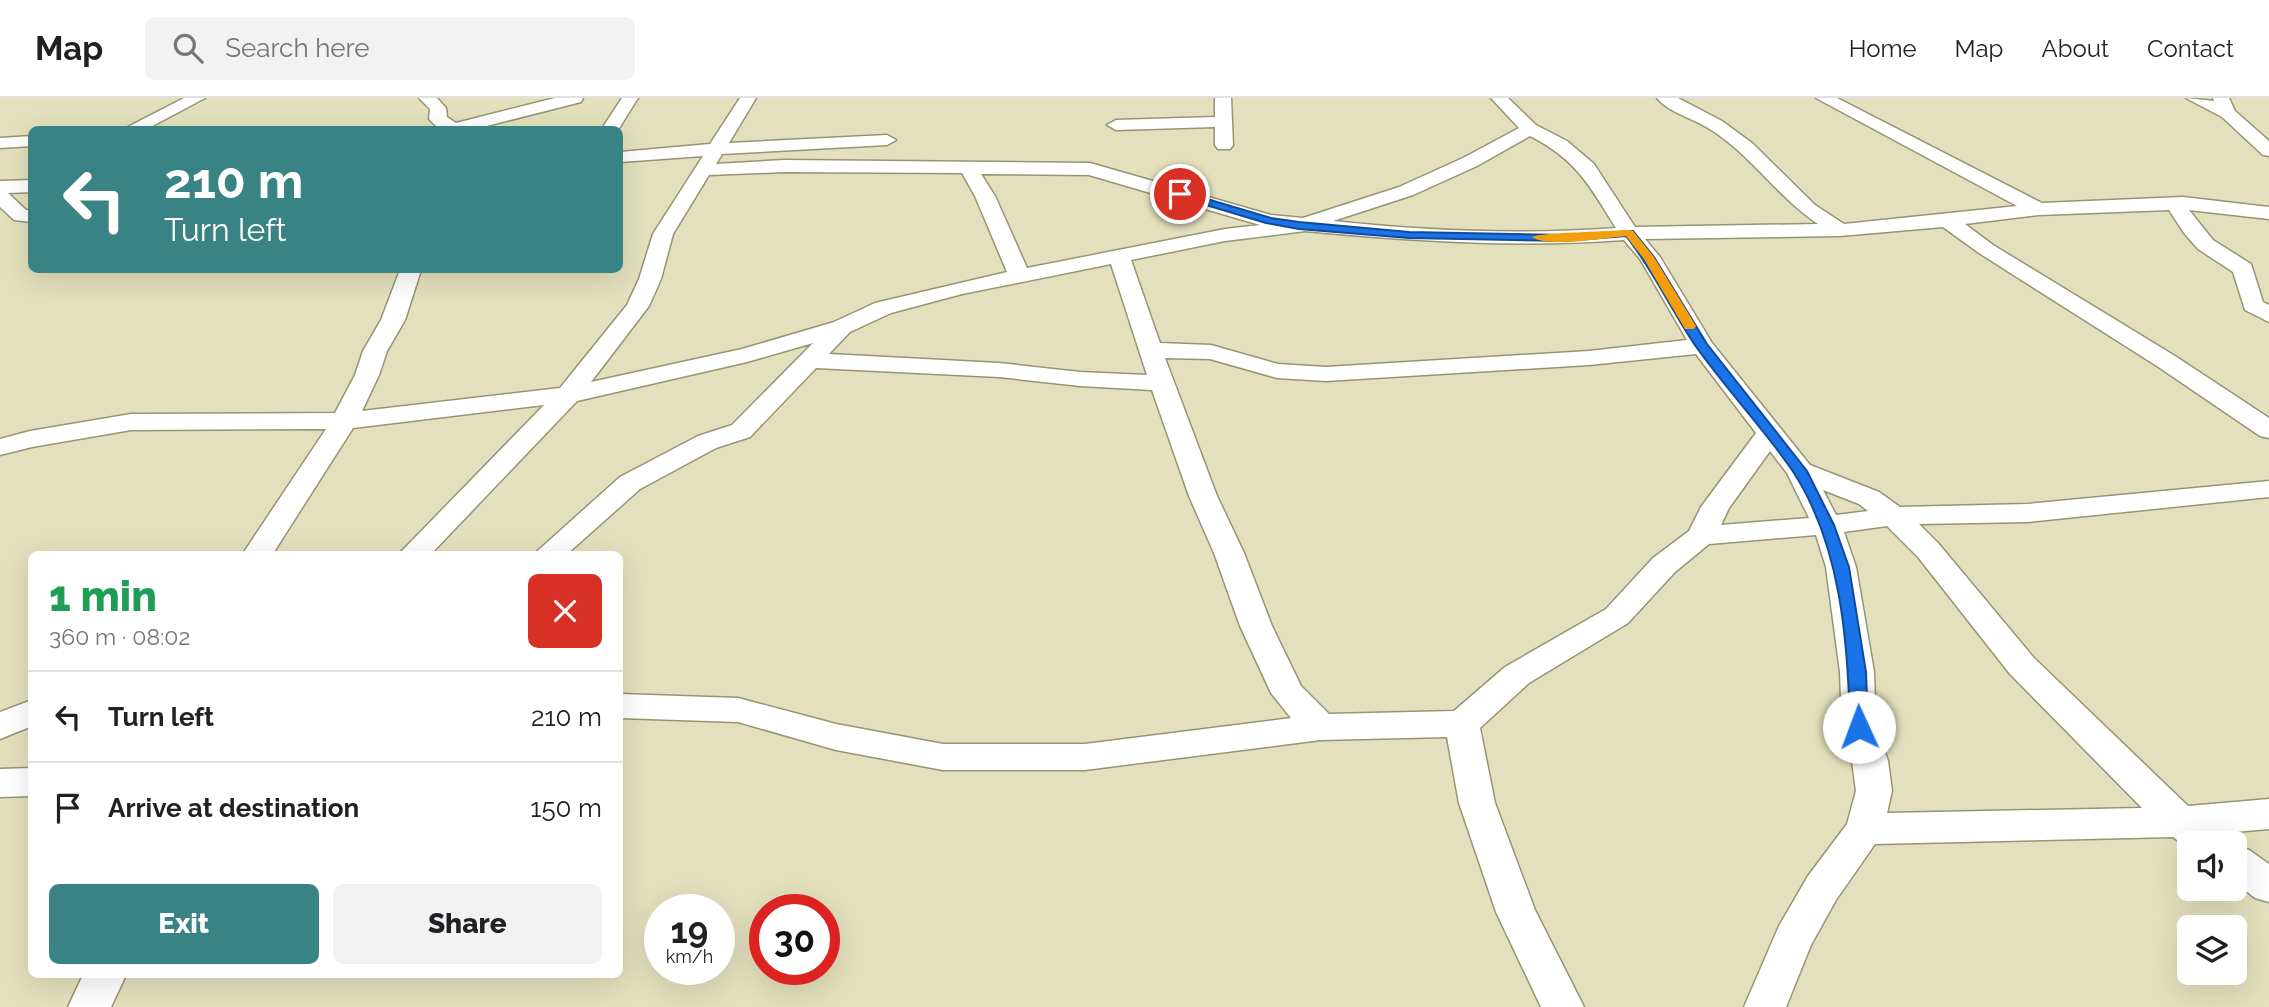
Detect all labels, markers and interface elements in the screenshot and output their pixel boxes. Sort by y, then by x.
search box [145,17,635,80]
text: Map [35,29,103,68]
icon: search [169,29,207,67]
text: Search here [225,33,370,63]
text: Home [1849,34,1917,63]
text: Map [1955,34,2003,63]
text: About [2041,34,2109,63]
text: Contact [2147,34,2234,63]
text: 210 m [164,152,303,209]
icon: left [49,154,140,245]
pin [1150,164,1210,224]
icon: arrive [1161,175,1199,213]
text: Turn left [164,211,286,248]
text: 1 min [49,572,157,621]
button: close [528,574,602,648]
text: 360 m · 08:02 [49,623,190,650]
position arrow [1822,690,1896,764]
icon: left [49,698,87,736]
text: Turn left [108,702,214,732]
text: 210 m [531,702,602,732]
icon: arrive [49,789,87,827]
text: Arrive at destination [108,793,359,823]
text: 150 m [530,793,602,823]
map controls [2177,831,2247,985]
button: sound [2177,831,2247,901]
button: Exit [49,884,319,964]
button: Share [333,884,602,964]
speed limit sign: 30 [749,894,840,985]
text: 19 [671,910,708,951]
button: layers [2177,915,2247,985]
text: km/h [666,946,713,967]

